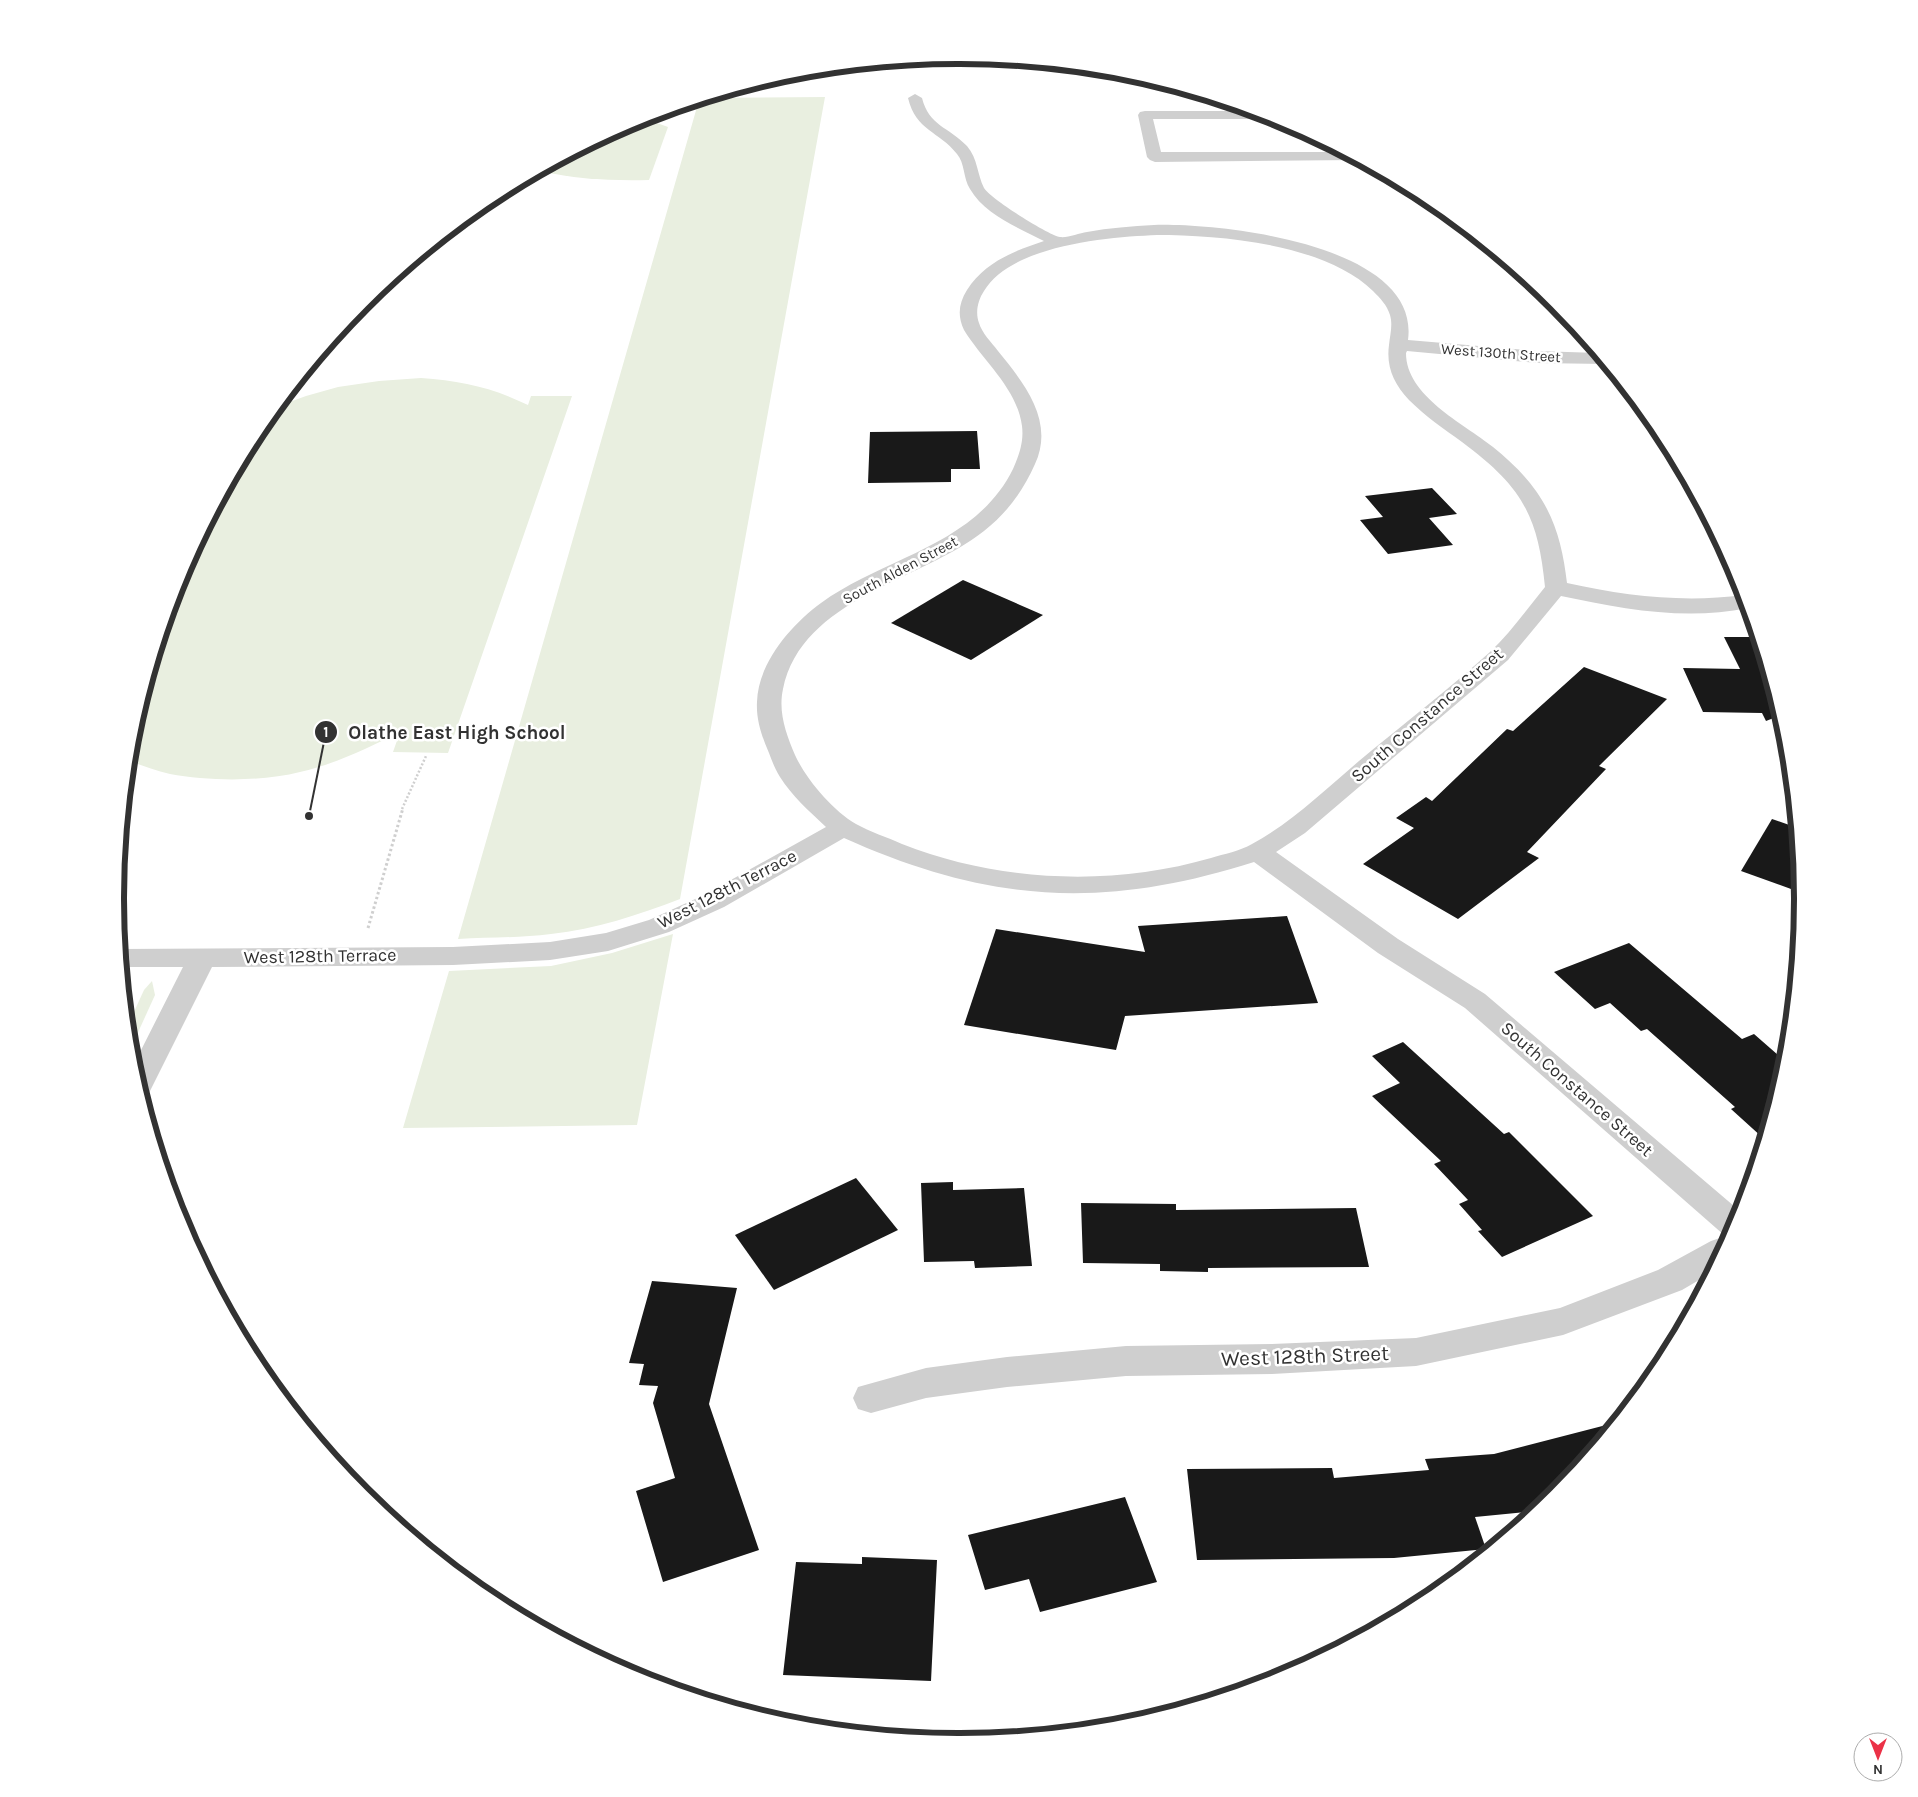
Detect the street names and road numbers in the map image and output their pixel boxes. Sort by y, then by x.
street label: West 130th Street [1441,340,1562,366]
street label: South Alden Street [839,532,961,608]
street label: South Constance Street [1346,643,1508,787]
street label: West 128th Terrace [654,844,800,934]
street label: West 128th Terrace [243,944,397,968]
street label: South Constance Street [1496,1017,1658,1161]
street label: West 128th Street [1221,1341,1389,1371]

